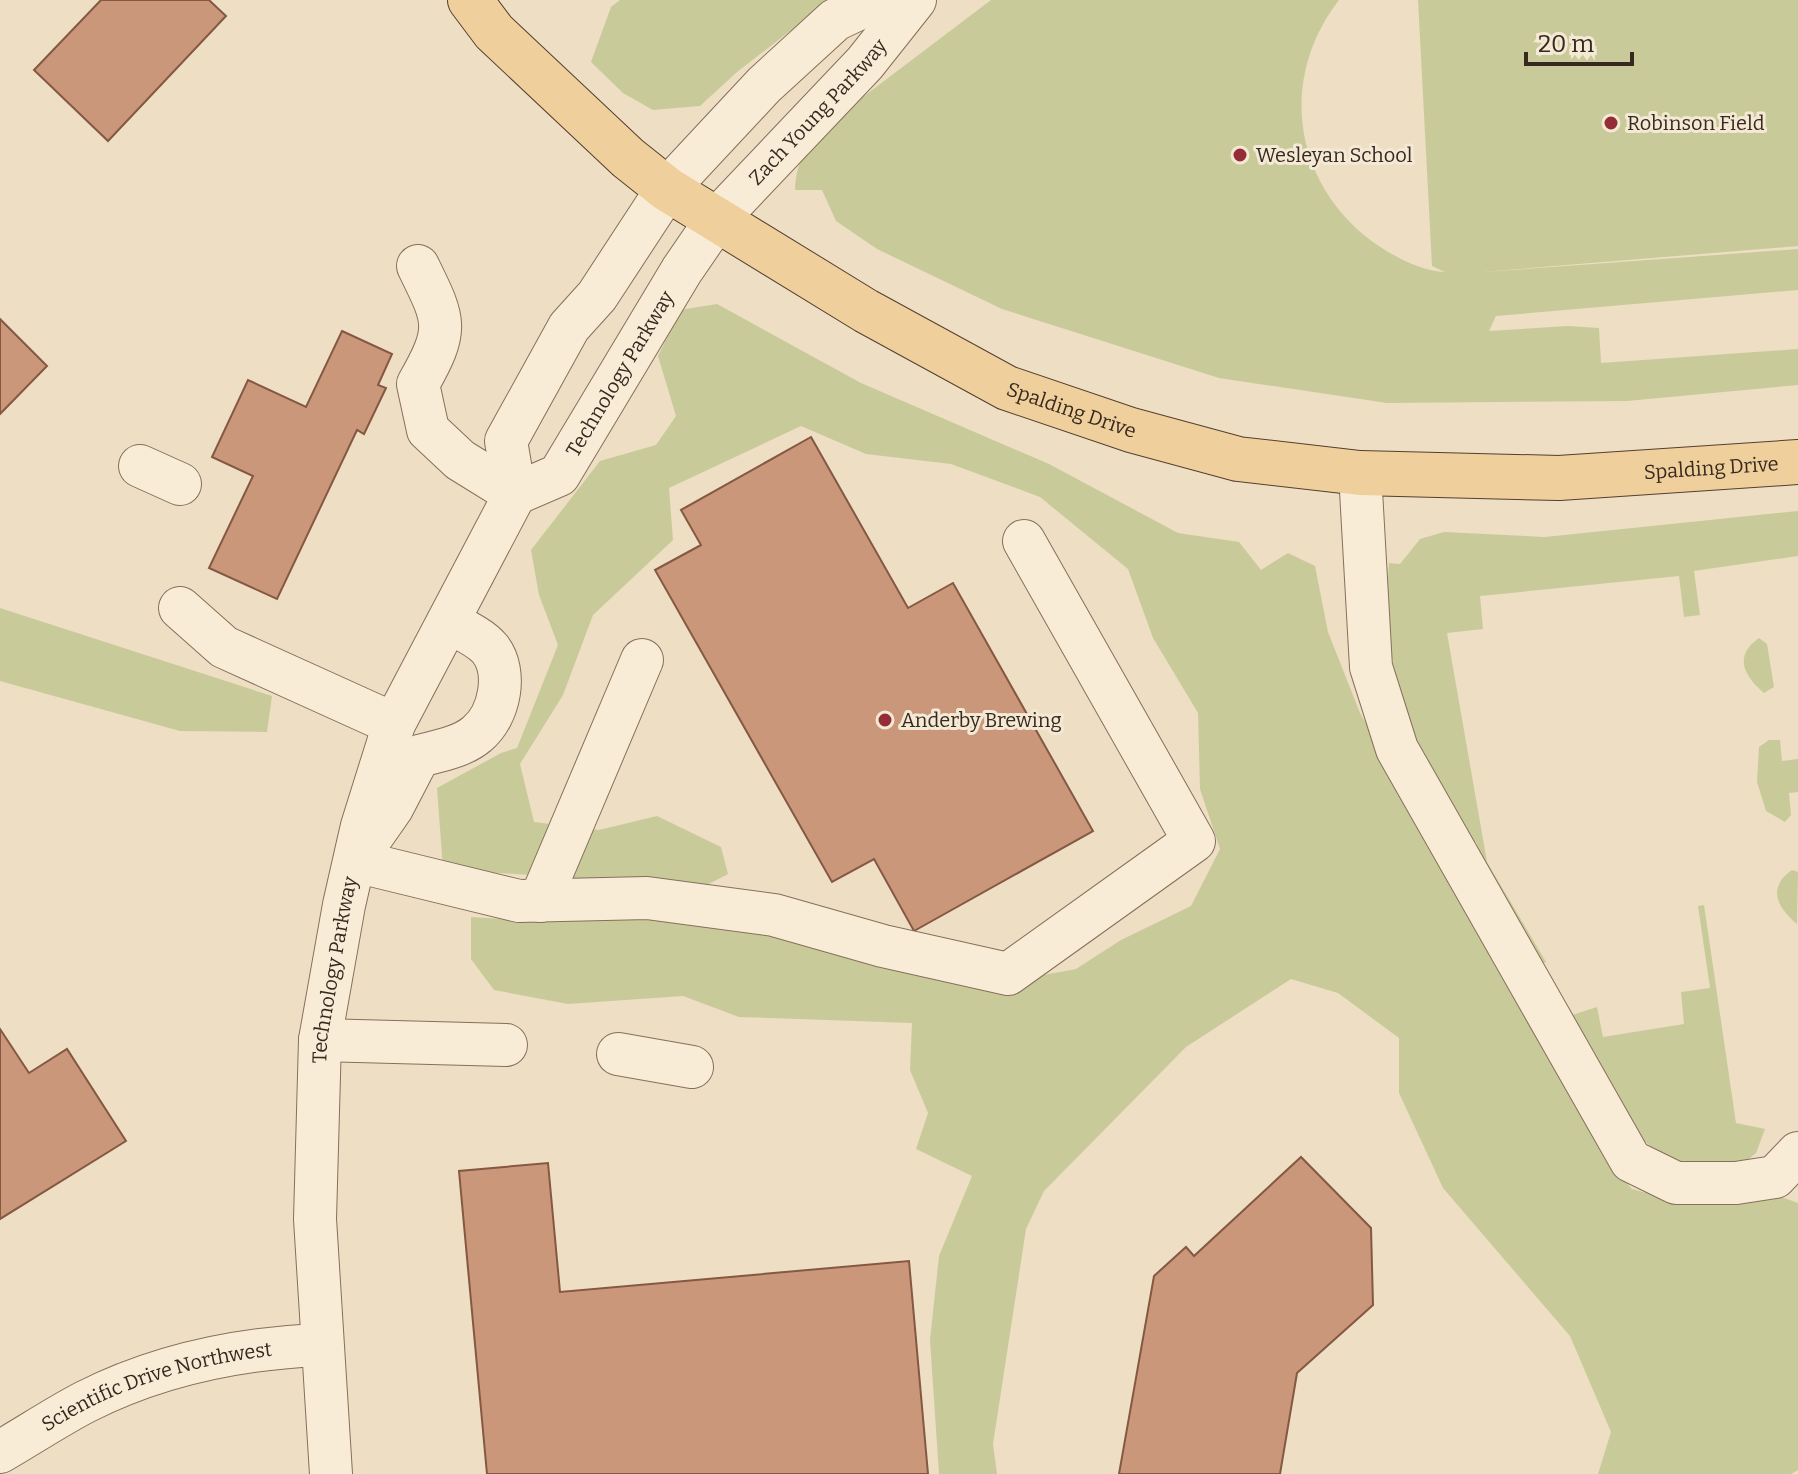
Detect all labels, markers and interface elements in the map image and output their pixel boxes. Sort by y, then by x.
scale bar [1526,16,1632,66]
text: 20 m [1538,30,1594,58]
street label: Zach Young Parkway [744,34,892,190]
place label: Robinson Field [1627,111,1765,135]
marker: Robinson Field [1602,114,1620,132]
place label: Wesleyan School [1256,143,1413,167]
marker: Wesleyan School [1231,146,1249,164]
street label: Technology Parkway [561,286,679,461]
street label: Spalding Drive [1004,377,1139,443]
street label: Spalding Drive [1643,451,1779,484]
place label: Anderby Brewing [901,708,1062,732]
marker: Anderby Brewing [876,711,894,729]
street label: Technology Parkway [307,874,362,1064]
street label: Scientific Drive Northwest [37,1337,273,1436]

